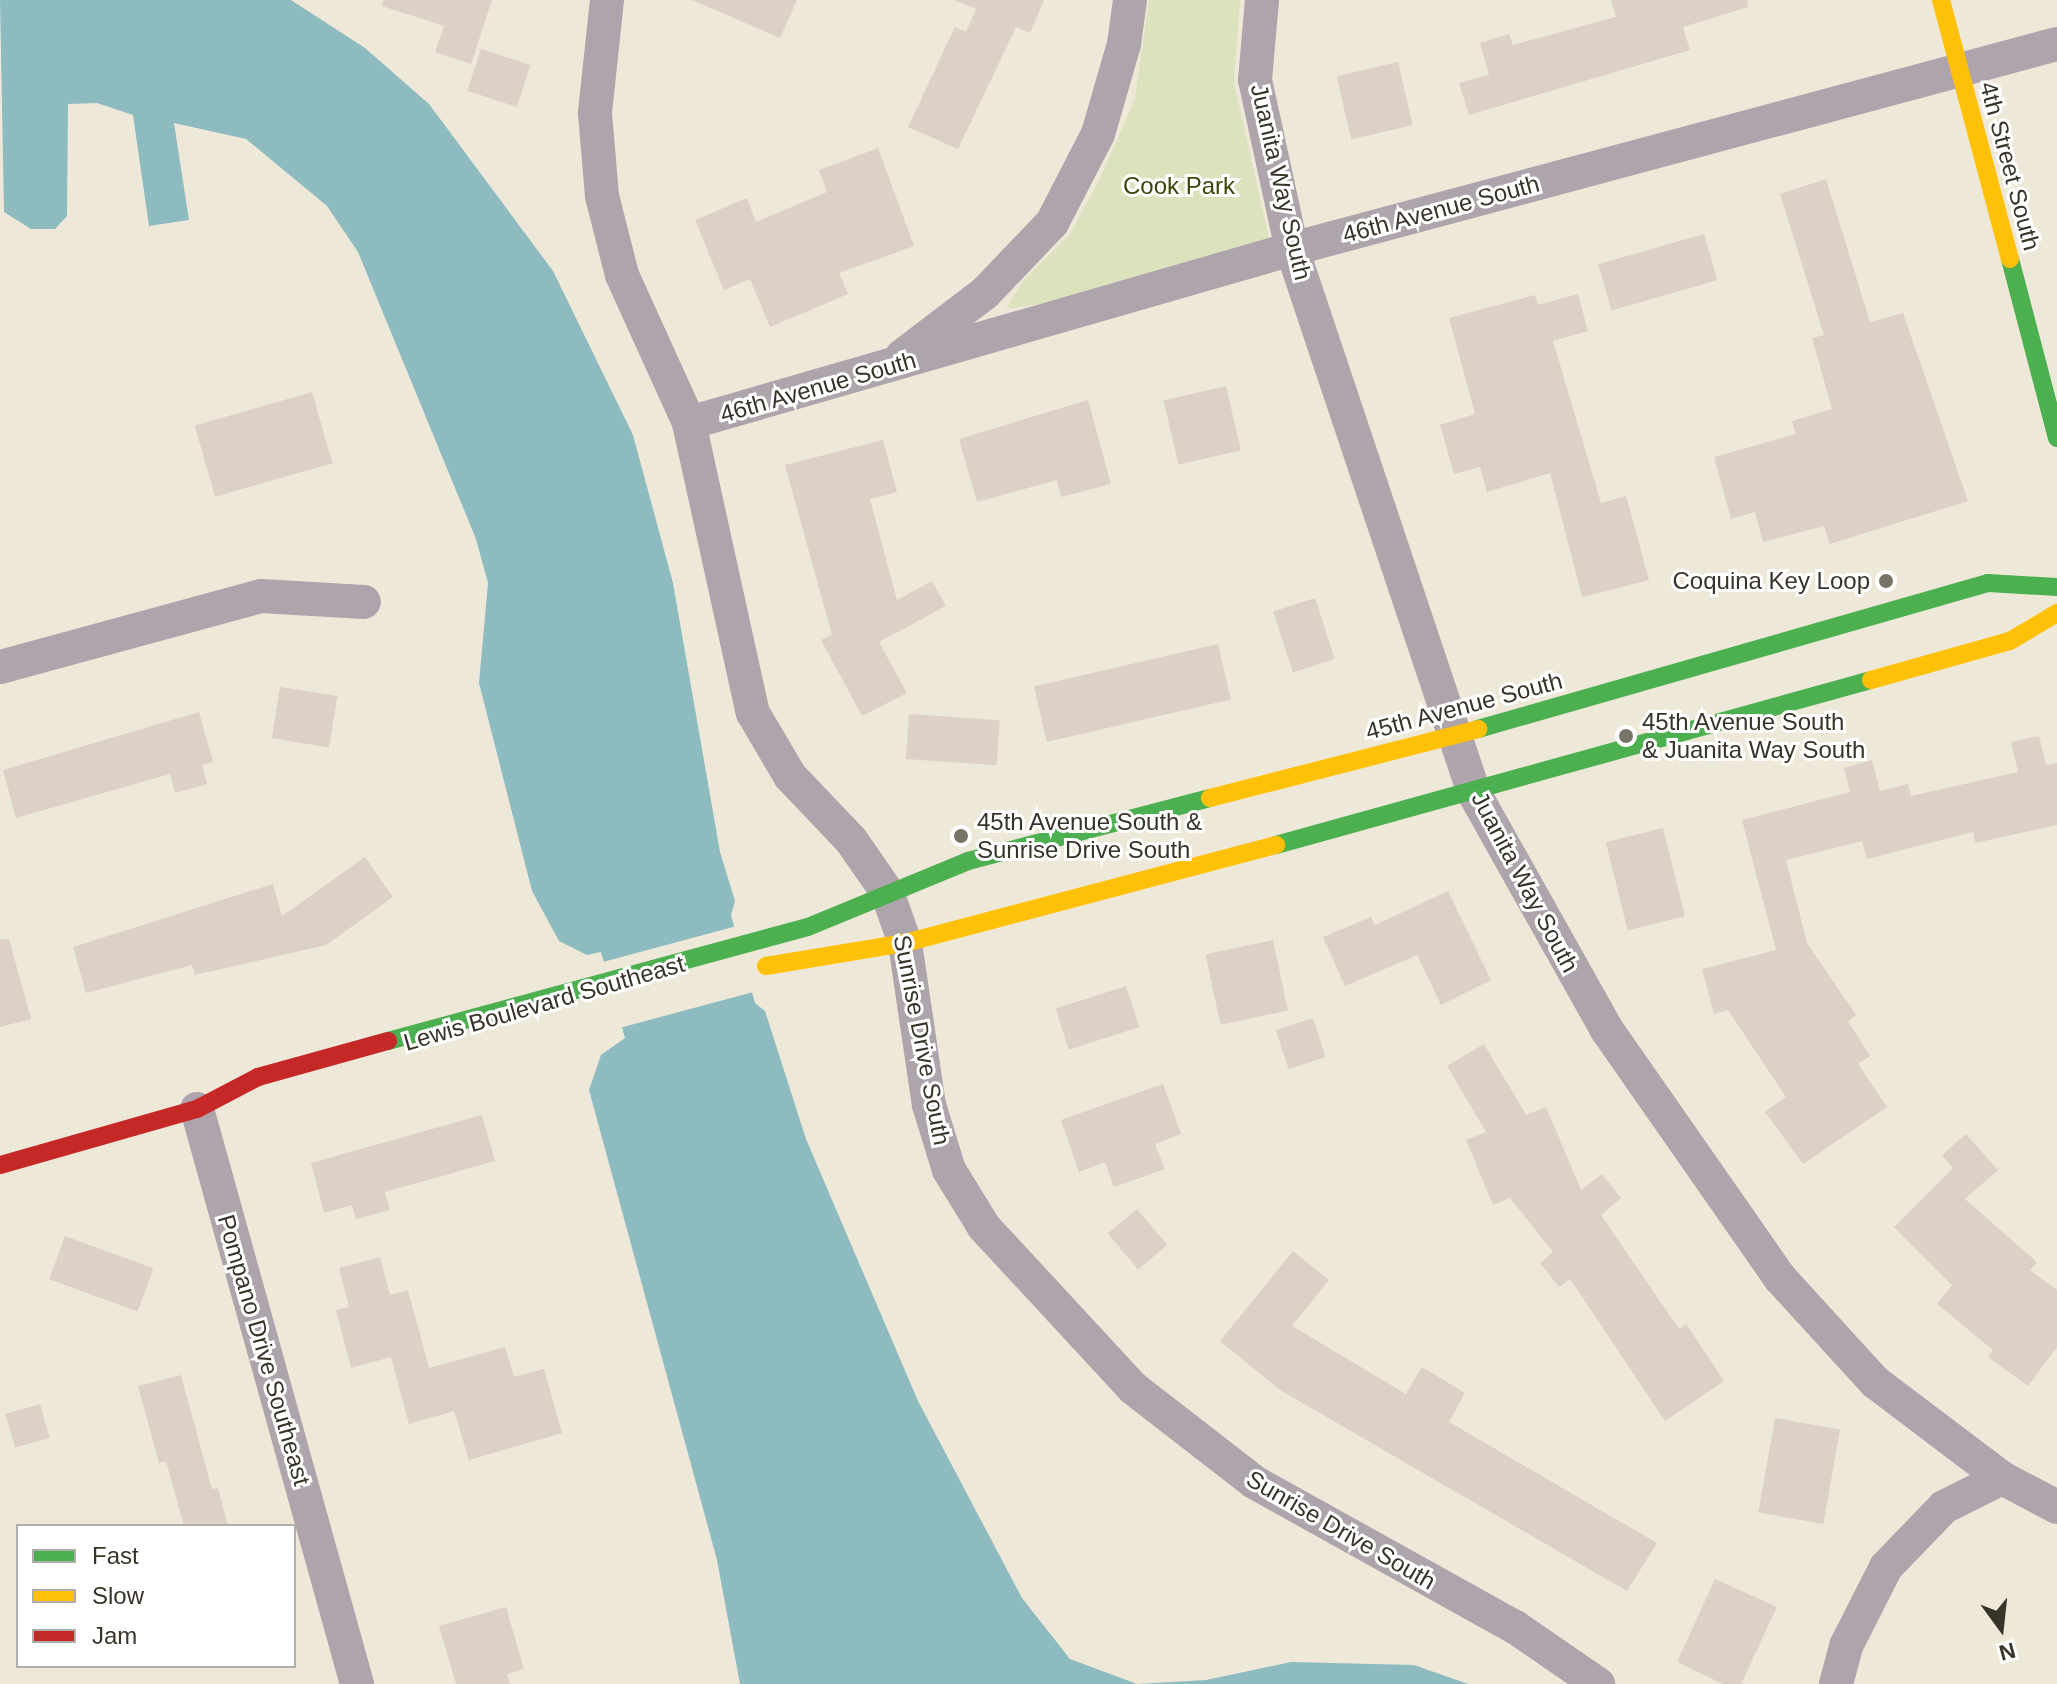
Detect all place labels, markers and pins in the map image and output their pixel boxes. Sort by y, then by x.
place label: Coquina Key Loop [1673,567,1870,595]
marker: Coquina Key Loop [1877,572,1895,590]
place label: 45th Avenue South & Juanita Way South [1642,708,1865,764]
marker: 45th Avenue South & Juanita Way South [1617,727,1635,745]
place label: 45th Avenue South & Sunrise Drive South [977,808,1203,864]
marker: 45th Avenue South & Sunrise Drive South [952,827,970,845]

